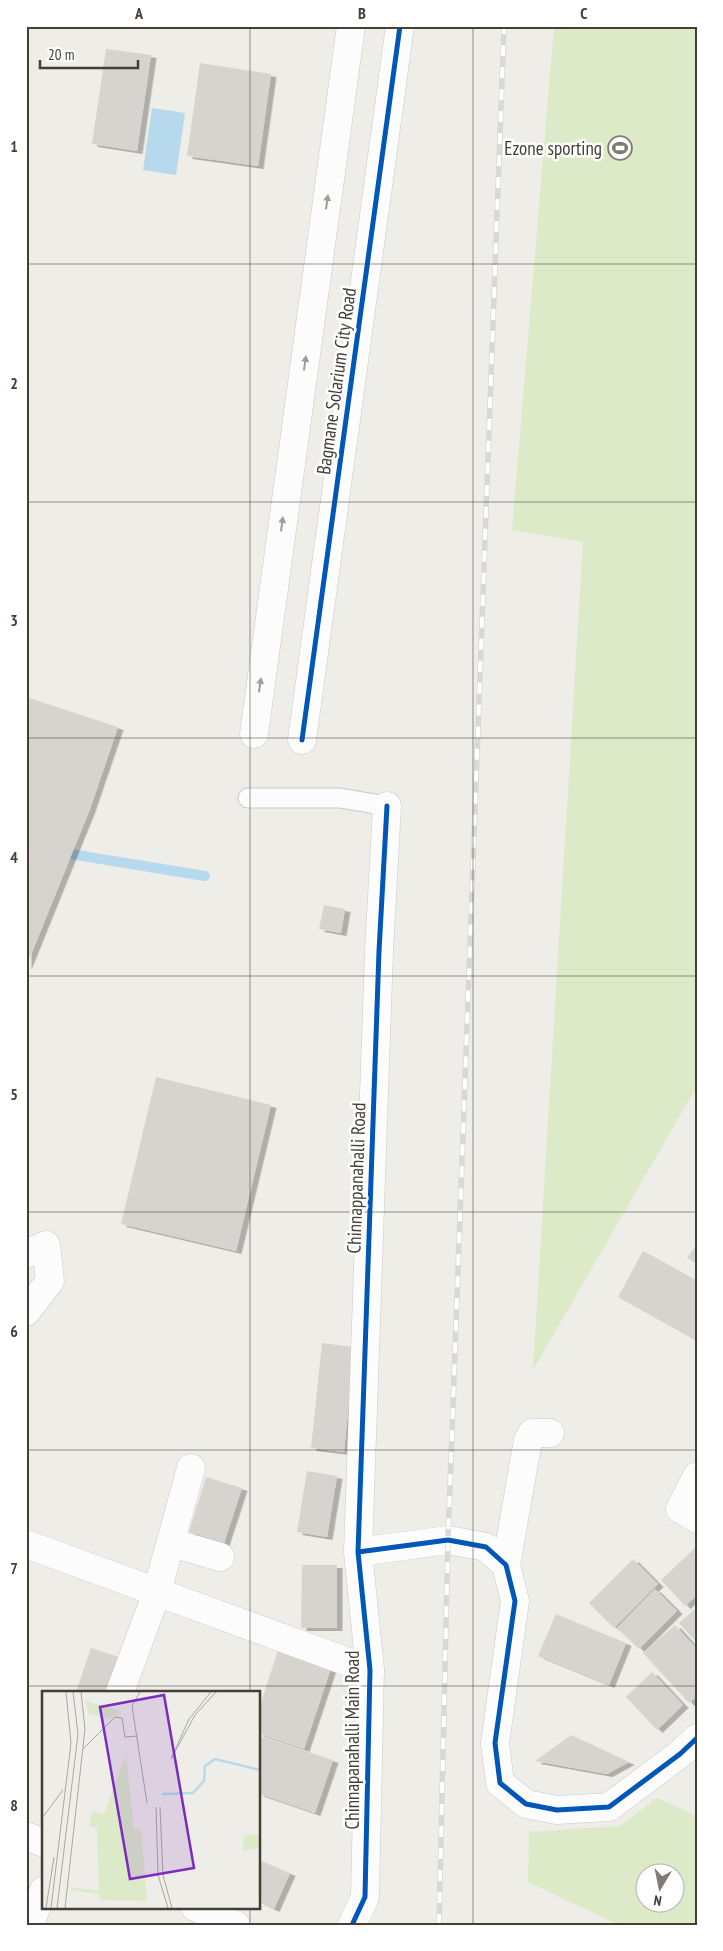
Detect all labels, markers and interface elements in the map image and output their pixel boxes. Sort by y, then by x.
text: A [134,3,144,23]
text: B [358,3,366,23]
text: C [580,3,588,23]
scale bar [40,38,138,70]
text: 20 m [48,45,74,64]
sports icon: Ezone sporting [607,135,633,161]
text: 1 [10,136,18,156]
place label: Ezone sporting [504,136,602,160]
one-way arrow [323,194,331,210]
street label: Bagmane Solarium City Road [311,286,361,476]
one-way arrow [301,355,309,371]
text: 2 [10,373,18,393]
one-way arrow [279,516,287,532]
text: 3 [10,610,18,630]
one-way arrow [256,677,264,693]
text: 4 [10,847,18,867]
text: 5 [10,1084,18,1104]
street label: Chinnappanahalli Road [341,1102,371,1254]
text: 6 [10,1321,18,1341]
text: 7 [10,1558,18,1578]
street label: Chinnapanahalli Main Road [340,1651,364,1829]
inset map [42,1691,260,1908]
text: 8 [10,1795,18,1815]
north arrow [636,1864,686,1914]
text: N [652,1891,663,1910]

